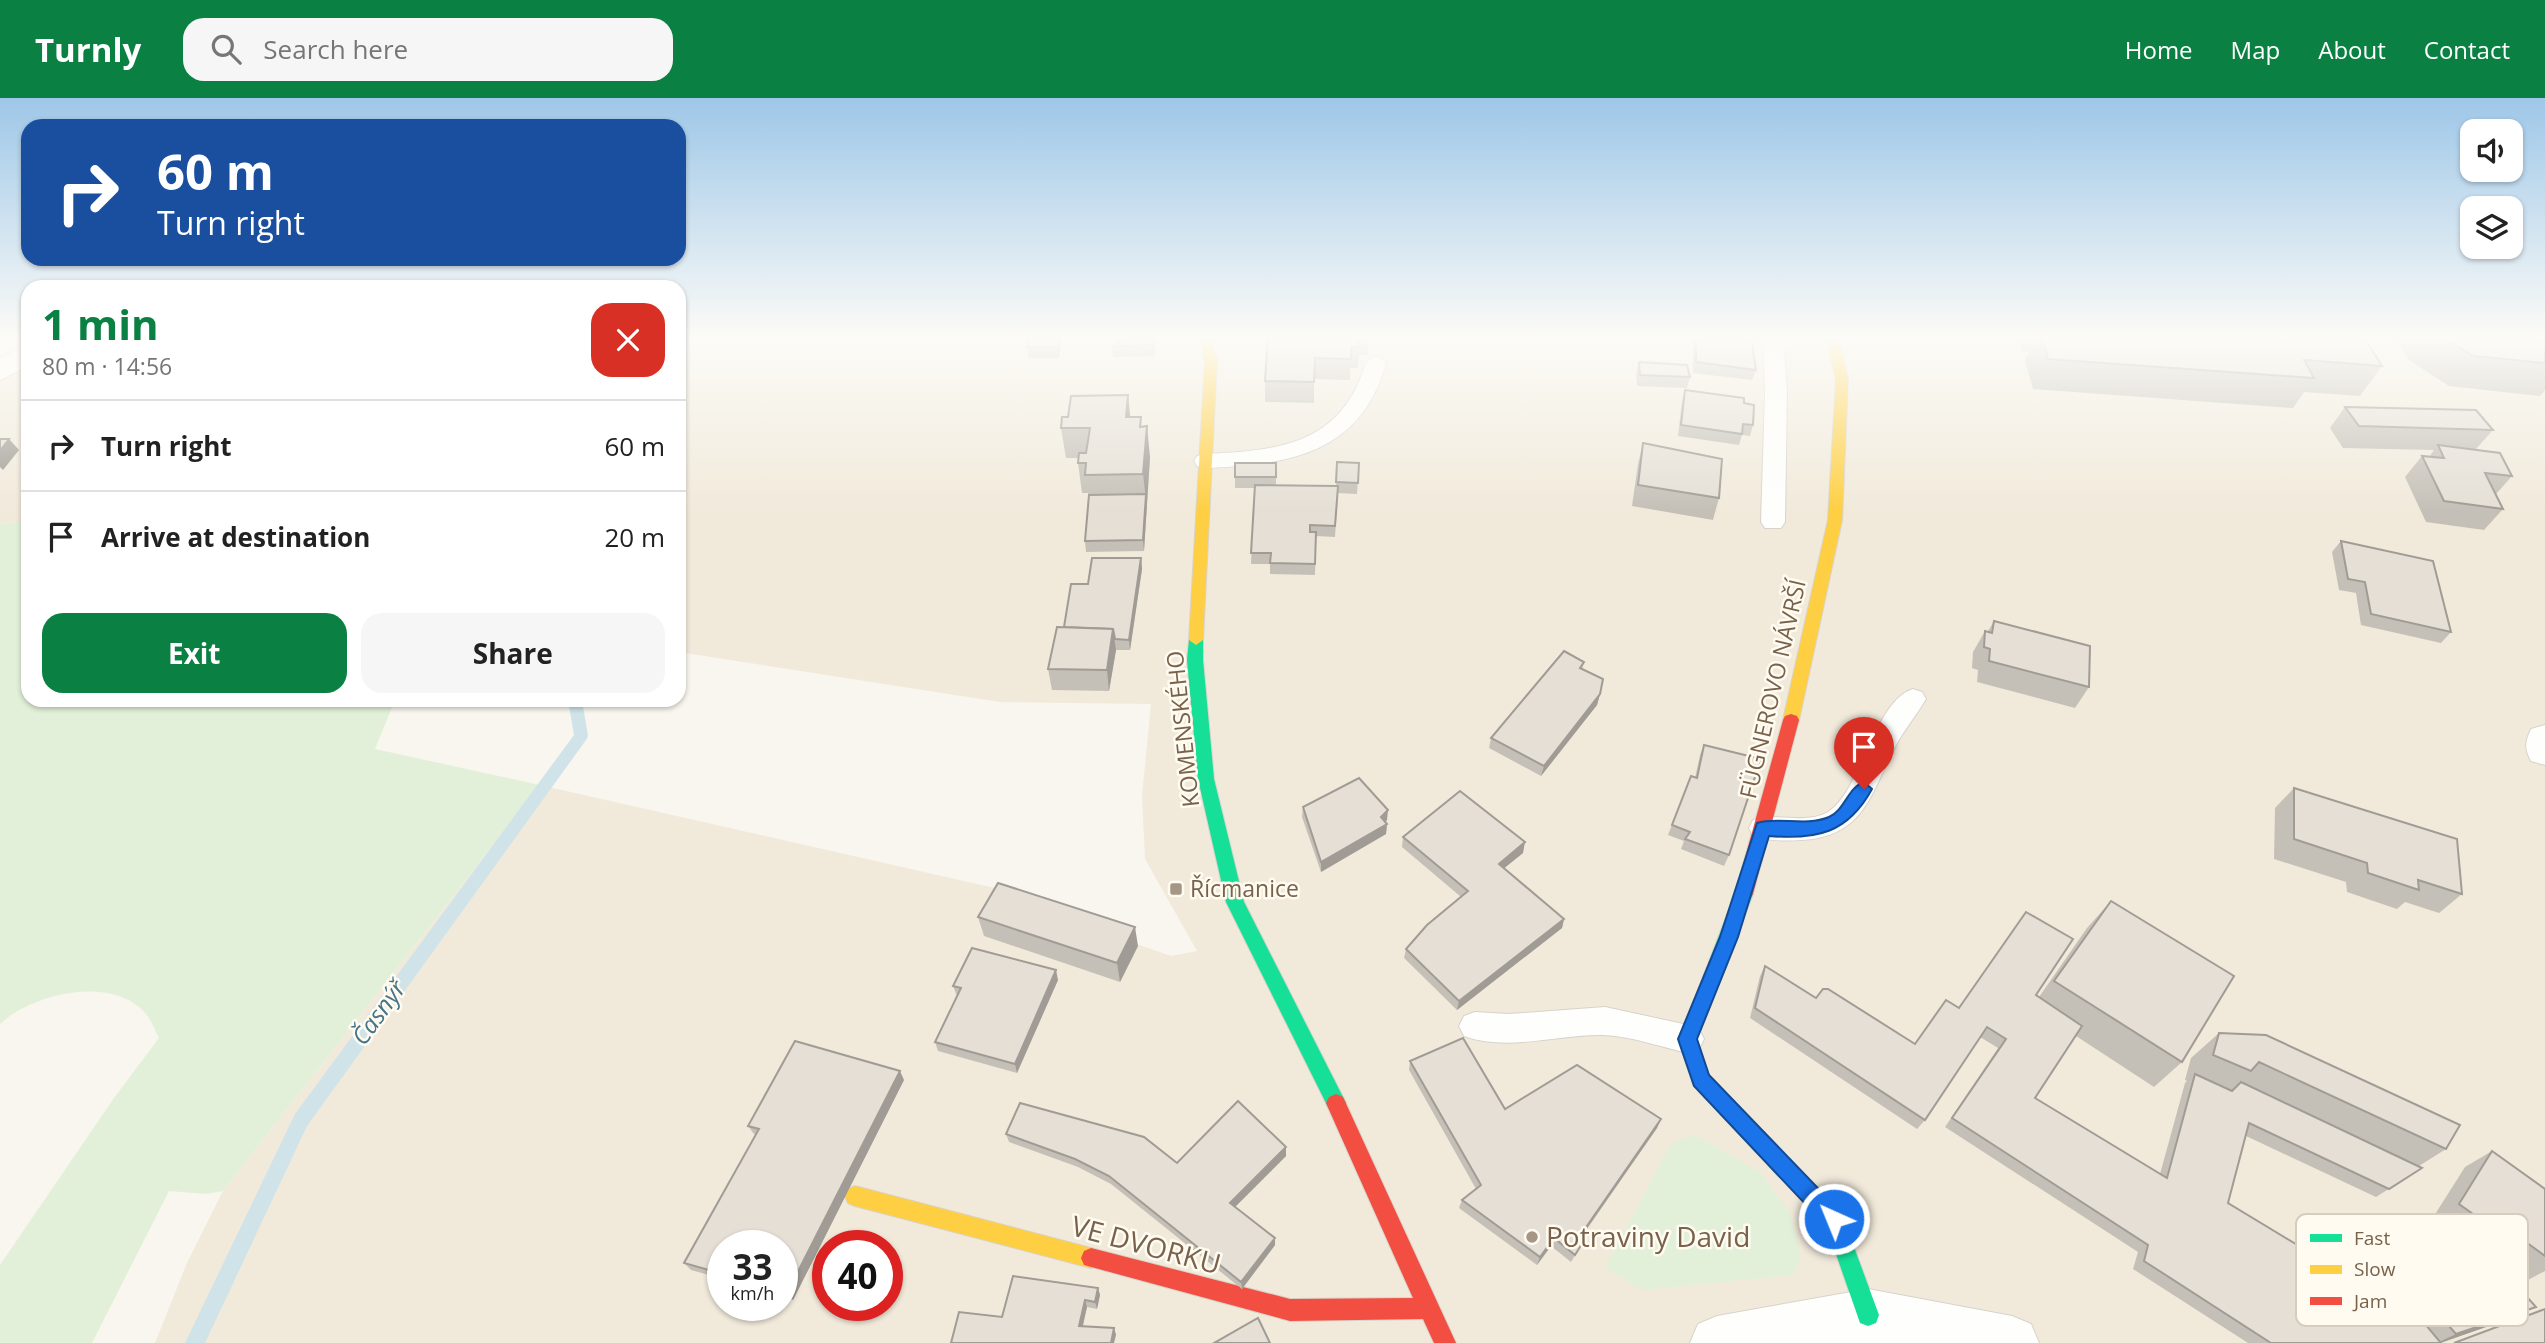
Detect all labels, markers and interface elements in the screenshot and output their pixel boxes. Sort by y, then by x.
search box [183,18,673,81]
text: Turnly [35,27,141,72]
icon: search [207,30,245,68]
text: Search here [263,31,408,67]
text: Home [2125,33,2193,66]
text: Map [2231,33,2280,66]
text: About [2318,33,2386,66]
text: Contact [2424,33,2510,66]
map controls [2460,119,2523,259]
button: sound [2460,119,2523,182]
text: 60 m [157,138,274,204]
icon: right [42,147,133,238]
button: layers [2460,196,2523,259]
text: Turn right [157,201,305,244]
text: 1 min [42,295,159,352]
button: close [591,303,665,377]
text: 80 m · 14:56 [42,350,172,382]
icon: right [42,427,80,465]
text: Turn right [101,428,232,464]
text: 60 m [604,428,665,464]
icon: arrive [42,518,80,556]
text: Arrive at destination [101,519,370,555]
text: 20 m [604,519,665,555]
street label: FÜGNEROVO NÁVRŠÍ [1731,576,1813,801]
button: Exit [42,613,347,693]
button: Share [361,613,665,693]
street label: KOMENSKÉHO [1158,649,1206,809]
pin [1834,717,1894,789]
icon: arrive [1845,728,1883,766]
place label: Řícmanice [1190,872,1299,904]
marker: Řícmanice [1168,881,1184,897]
water label: Časnýř [343,971,414,1051]
position arrow [1797,1182,1871,1256]
street label: VE DVORKU [1067,1206,1225,1282]
legend [2296,1214,2528,1326]
place label: Potraviny David [1546,1217,1750,1255]
text: Fast [2354,1225,2390,1251]
marker: Potraviny David [1524,1229,1540,1245]
speed limit sign: 40 [812,1230,903,1321]
text: 33 [732,1243,773,1290]
text: Slow [2354,1256,2396,1282]
text: km/h [731,1281,774,1305]
text: Jam [2352,1288,2387,1314]

